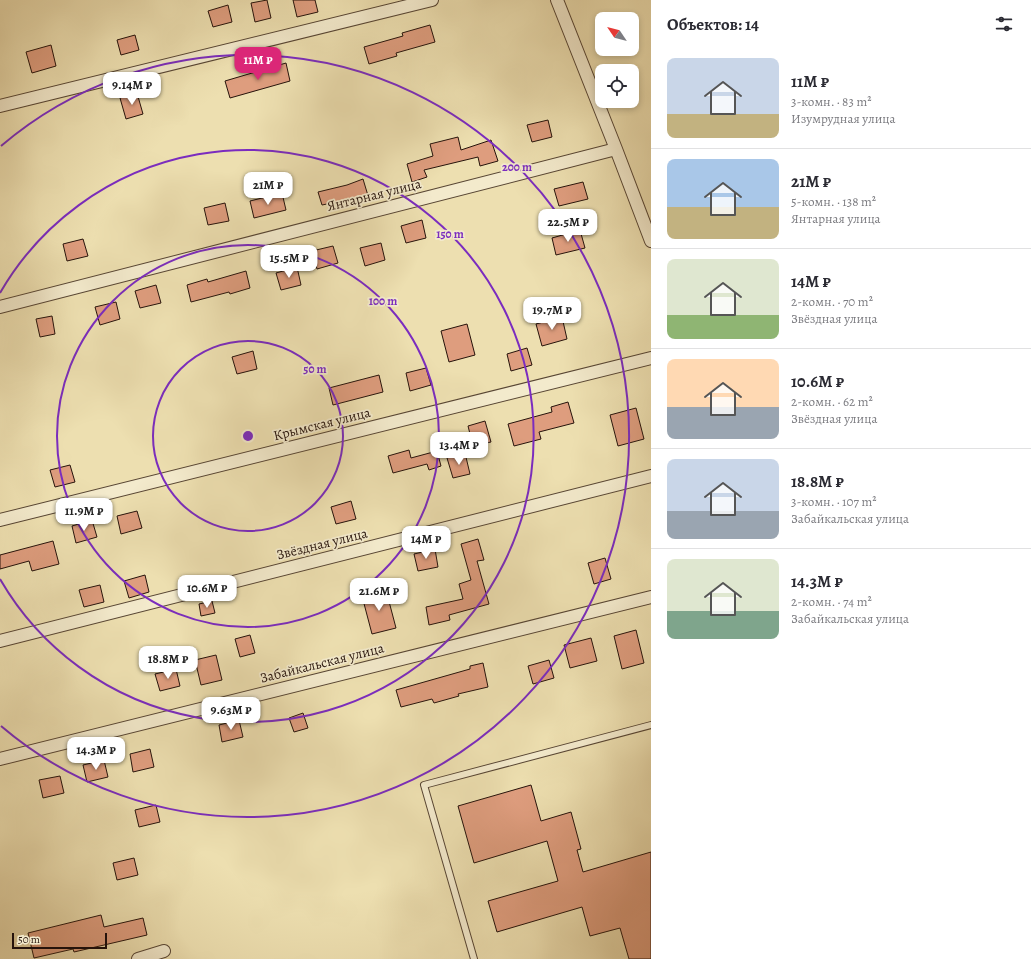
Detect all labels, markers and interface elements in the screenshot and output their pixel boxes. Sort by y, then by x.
north arrow [595,12,639,56]
map controls [595,12,639,108]
text: Объектов: 14 [667,13,759,36]
icon: filters [993,13,1015,35]
pin: 11M ₽ [230,47,286,81]
text: 11M ₽ [243,51,273,68]
button: locate [595,64,639,108]
text: 11M ₽ [791,70,829,93]
pin: 9.14M ₽ [95,72,169,106]
icon: home [699,74,747,122]
text: 9.14M ₽ [112,76,152,93]
text: 3-комн. · 83 m² [791,93,872,110]
text: Изумрудная улица [791,110,895,127]
text: 200 m [502,159,532,175]
text: 21M ₽ [791,170,831,193]
pin: 21M ₽ [240,172,296,206]
street label: Янтарная улица [325,174,424,216]
icon: home [699,175,747,223]
text: 21M ₽ [253,176,283,193]
text: 5-комн. · 138 m² [791,193,876,210]
pin: 22.5M ₽ [531,209,605,243]
text: Янтарная улица [791,210,881,227]
text: 22.5M ₽ [547,213,589,230]
text: 150 m [436,226,464,242]
pin: 15.5M ₽ [252,245,326,279]
text: 15.5M ₽ [269,249,309,266]
text: 14M ₽ [791,270,831,293]
icon: home [699,275,747,323]
text: 100 m [369,293,397,309]
text: 2-комн. · 70 m² [791,293,873,310]
pin: 19.7M ₽ [515,297,589,331]
text: 19.7M ₽ [532,301,572,318]
text: Звёздная улица [791,310,877,327]
text: 50 m [303,361,327,377]
text: 10.6M ₽ [791,370,844,393]
icon: home [699,375,747,423]
text: 2-комн. · 62 m² [791,393,873,410]
street label: Крымская улица [271,403,373,445]
text: Звёздная улица [791,410,877,427]
centre of rings [241,429,255,443]
pin: 13.4M ₽ [422,432,496,466]
text: 13.4M ₽ [439,436,479,453]
text: 18.8M ₽ [791,470,844,493]
icon: home [699,475,747,523]
text: 3-комн. · 107 m² [791,493,877,510]
pin: 11.9M ₽ [47,498,121,532]
text: 11.9M ₽ [65,502,103,519]
text: Забайкальская улица [791,510,909,527]
street label: Звёздная улица [275,523,370,564]
pin: 14M ₽ [398,526,454,560]
text: 14M ₽ [411,530,441,547]
text: 14.3M ₽ [791,570,843,593]
pin: 10.6M ₽ [170,575,244,609]
icon: home [699,575,747,623]
pin: 21.6M ₽ [342,578,416,612]
text: 10.6M ₽ [187,579,227,596]
text: 21.6M ₽ [359,582,399,599]
text: 2-комн. · 74 m² [791,593,872,610]
text: Забайкальская улица [791,610,909,627]
street label: Забайкальская улица [258,638,387,688]
pin: 18.8M ₽ [131,646,205,680]
text: 18.8M ₽ [148,650,188,667]
pin: 9.63M ₽ [194,697,268,731]
text: 9.63M ₽ [210,701,252,718]
pin: 14.3M ₽ [59,737,133,771]
text: 14.3M ₽ [76,741,116,758]
scale bar [12,931,107,950]
text: 50 m [18,932,40,947]

